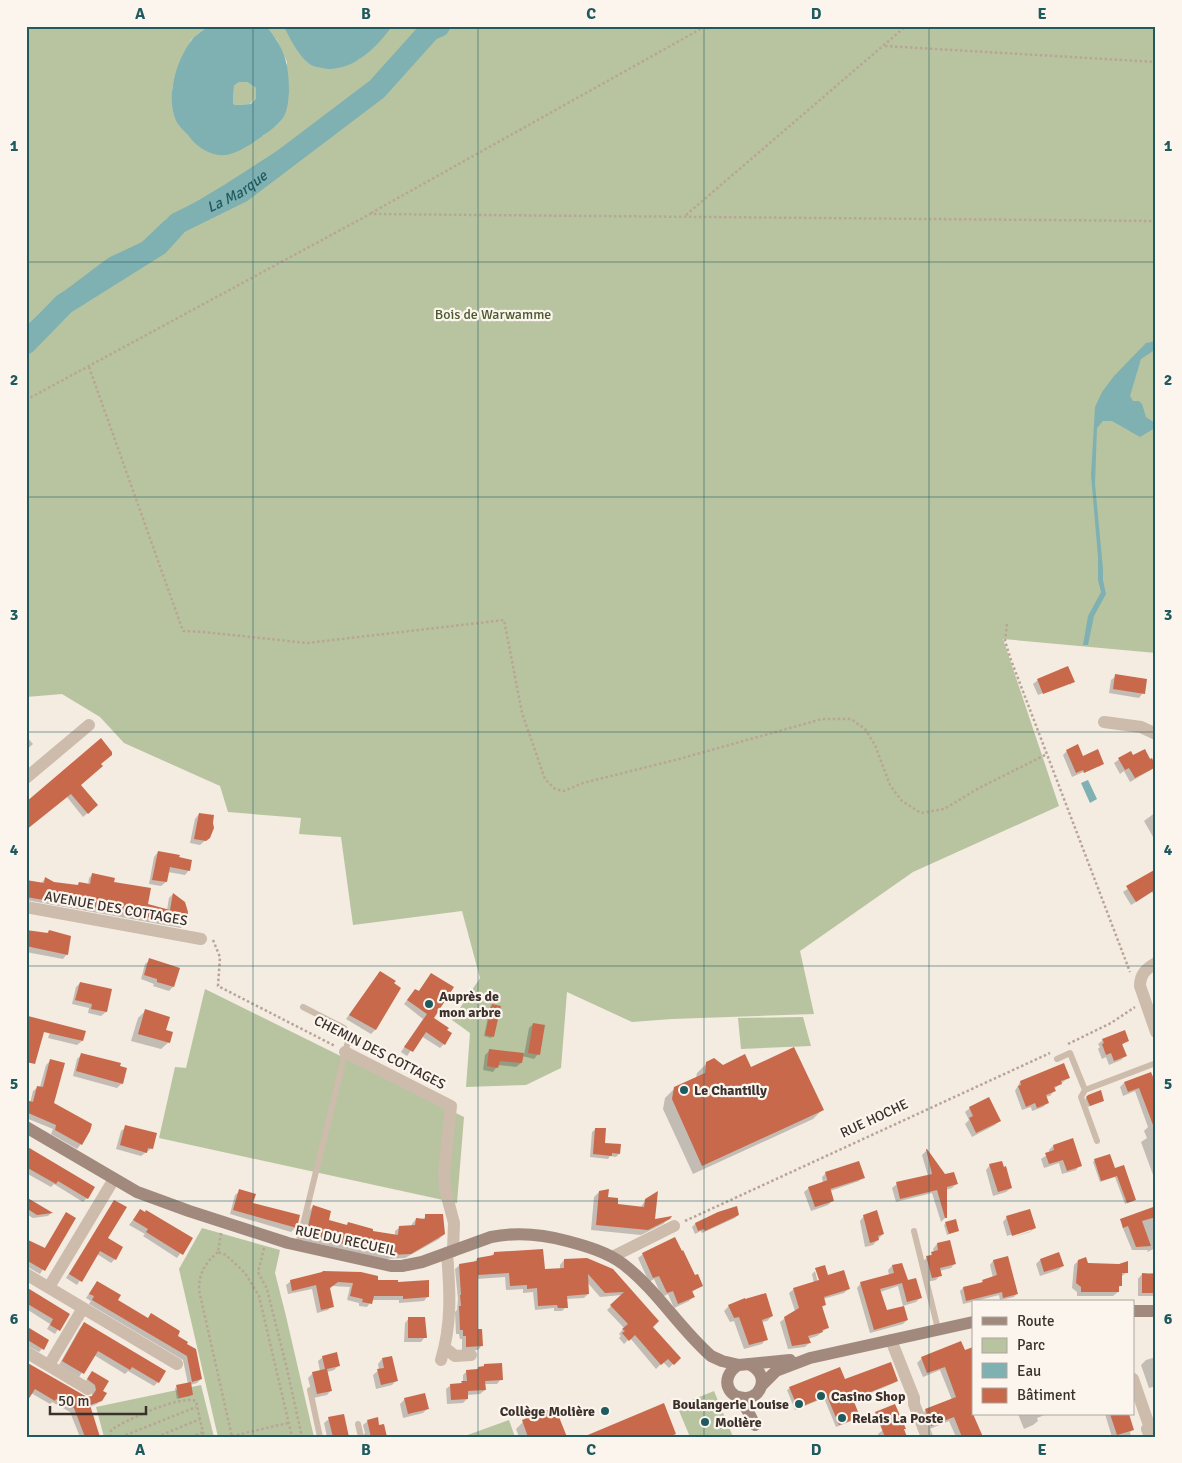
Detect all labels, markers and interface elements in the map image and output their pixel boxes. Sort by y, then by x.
text: A [135,4,146,24]
text: B [361,4,371,24]
text: C [586,4,596,24]
text: D [811,4,822,24]
text: E [1037,4,1047,24]
text: 1 [10,136,19,156]
text: 1 [1164,136,1173,156]
water label: La Marque [204,166,272,216]
park label: Bois de Warwamme [435,306,551,323]
text: 2 [10,370,18,390]
text: 2 [1164,370,1172,390]
text: 3 [10,605,18,625]
text: 3 [1164,605,1172,625]
text: 4 [10,840,19,860]
text: 4 [1164,840,1173,860]
street label: AVENUE DES COTTAGES [43,888,189,930]
place label: Auprès de mon arbre [439,988,501,1021]
marker: Auprès de mon arbre [423,998,435,1010]
street label: CHEMIN DES COTTAGES [311,1012,449,1093]
text: 5 [10,1074,18,1094]
text: 5 [1164,1074,1172,1094]
place label: Le Chantilly [694,1082,767,1099]
marker: Le Chantilly [678,1084,690,1096]
street label: RUE HOCHE [838,1095,911,1142]
street label: RUE DU RECUEIL [294,1221,398,1260]
legend [972,1300,1134,1416]
text: 6 [10,1309,19,1329]
text: 6 [1164,1309,1173,1329]
text: Route [1017,1312,1054,1330]
text: Parc [1017,1336,1045,1354]
text: Eau [1017,1362,1041,1380]
scale bar [50,1383,146,1415]
text: Bâtiment [1017,1386,1076,1404]
place label: Casino Shop [831,1388,906,1405]
marker: Casino Shop [815,1390,827,1402]
text: 50 m [58,1392,89,1410]
place label: Boulangerie Louise [672,1396,789,1413]
marker: Boulangerie Louise [793,1398,805,1410]
place label: Collège Molière [500,1403,595,1420]
marker: Collège Molière [599,1405,611,1417]
place label: Relais La Poste [852,1410,944,1427]
marker: Relais La Poste [836,1412,848,1424]
place label: Molière [715,1414,762,1431]
marker: Molière [699,1416,711,1428]
text: A [135,1440,146,1460]
text: B [361,1440,371,1460]
text: C [586,1440,596,1460]
text: D [811,1440,822,1460]
text: E [1037,1440,1047,1460]

